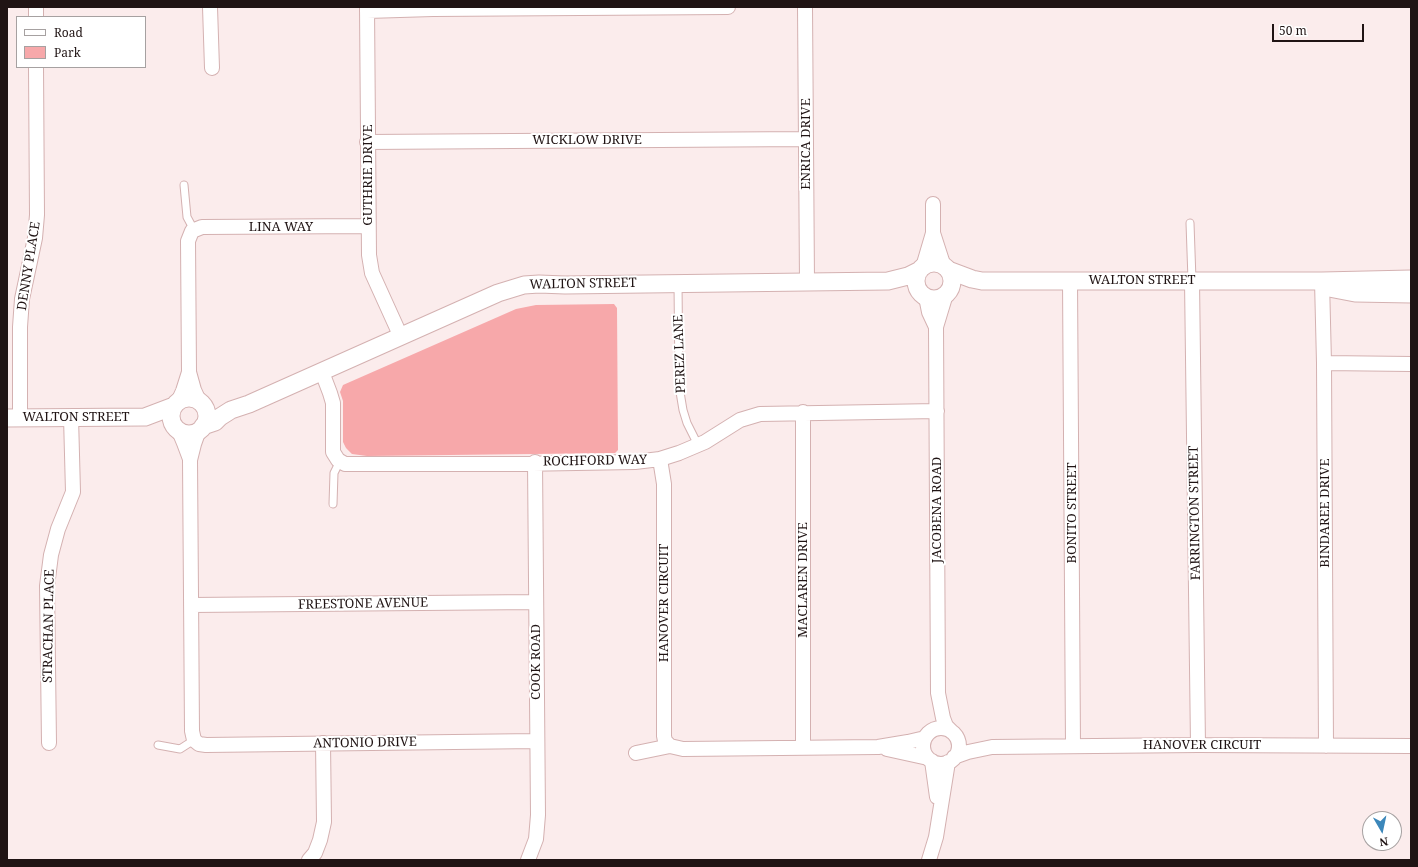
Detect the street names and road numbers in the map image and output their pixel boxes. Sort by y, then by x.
street label: ENRICA DRIVE [798,98,814,190]
street label: GUTHRIE DRIVE [360,124,376,226]
street label: WICKLOW DRIVE [532,132,642,148]
street label: LINA WAY [249,219,313,235]
street label: DENNY PLACE [14,220,44,312]
street label: WALTON STREET [1088,272,1196,288]
street label: WALTON STREET [529,275,637,293]
street label: PEREZ LANE [671,314,689,394]
street label: WALTON STREET [22,409,130,425]
street label: FARRINGTON STREET [1186,445,1204,581]
street label: ROCHFORD WAY [543,452,647,470]
street label: JACOBENA ROAD [929,457,945,563]
street label: BINDAREE DRIVE [1317,458,1333,568]
street label: BONITO STREET [1064,462,1080,564]
street label: MACLAREN DRIVE [795,522,811,638]
street label: HANOVER CIRCUIT [656,544,672,662]
street label: STRACHAN PLACE [40,569,58,683]
street label: FREESTONE AVENUE [298,595,428,613]
street label: COOK ROAD [528,624,544,700]
street label: ANTONIO DRIVE [313,734,417,752]
street label: HANOVER CIRCUIT [1143,737,1261,753]

